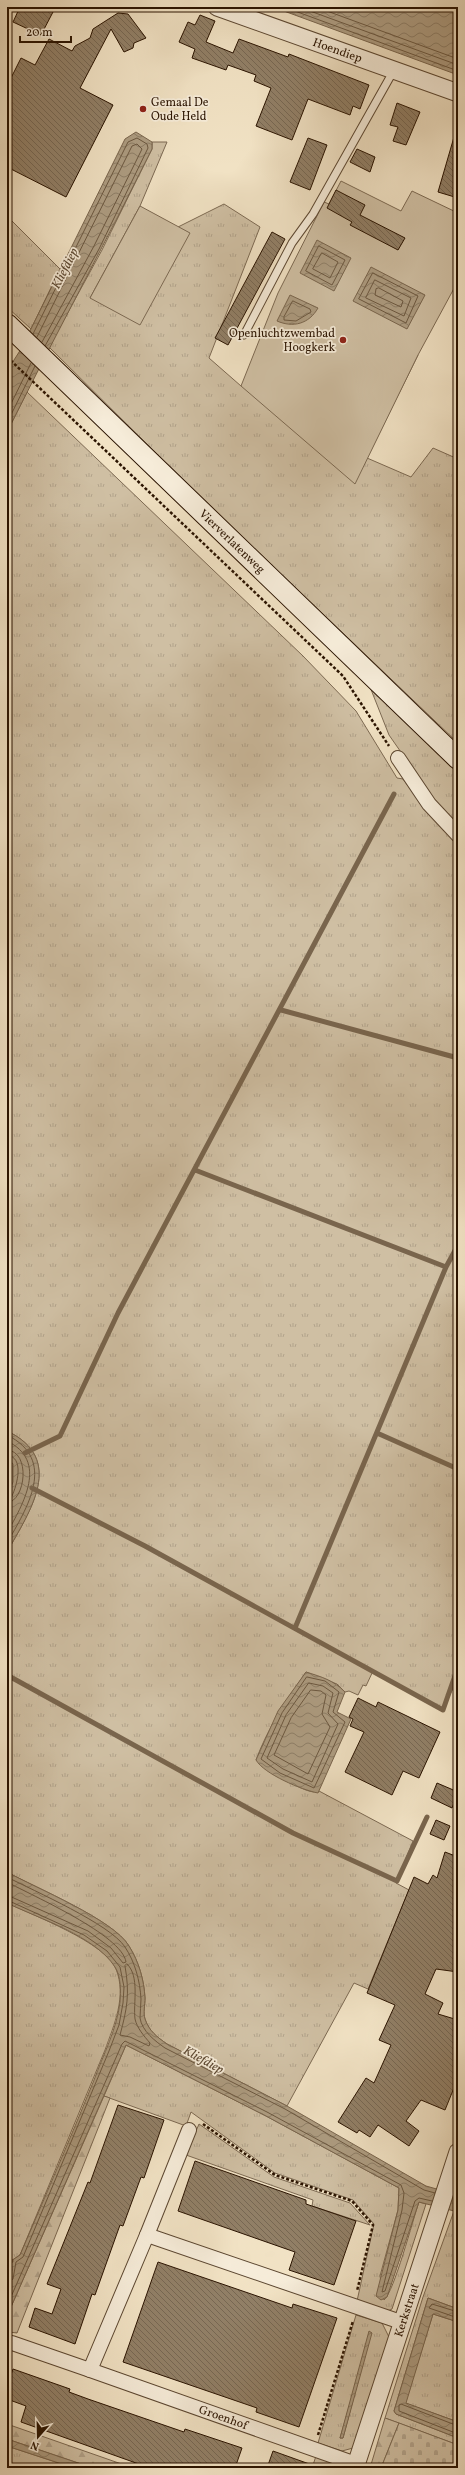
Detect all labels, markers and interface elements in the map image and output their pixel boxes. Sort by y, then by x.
scale bar [20,18,71,44]
text: 20 m [26,25,53,41]
street label: Hoendiep [310,35,364,67]
place label: Gemaal De Oude Held [151,95,209,125]
marker: Gemaal De Oude Held [138,104,148,114]
water label: Kliefdiep [48,245,84,292]
place label: Openluchtzwembad Hoogkerk [229,326,335,356]
marker: Openluchtzwembad Hoogkerk [338,335,348,345]
street label: Vierverlatenweg [195,506,268,578]
water label: Kliefdiep [180,2042,226,2079]
street label: Kerkstraat [391,2282,424,2339]
street label: Groenhof [196,2402,251,2435]
north arrow [18,2417,58,2457]
text: N [29,2437,41,2453]

